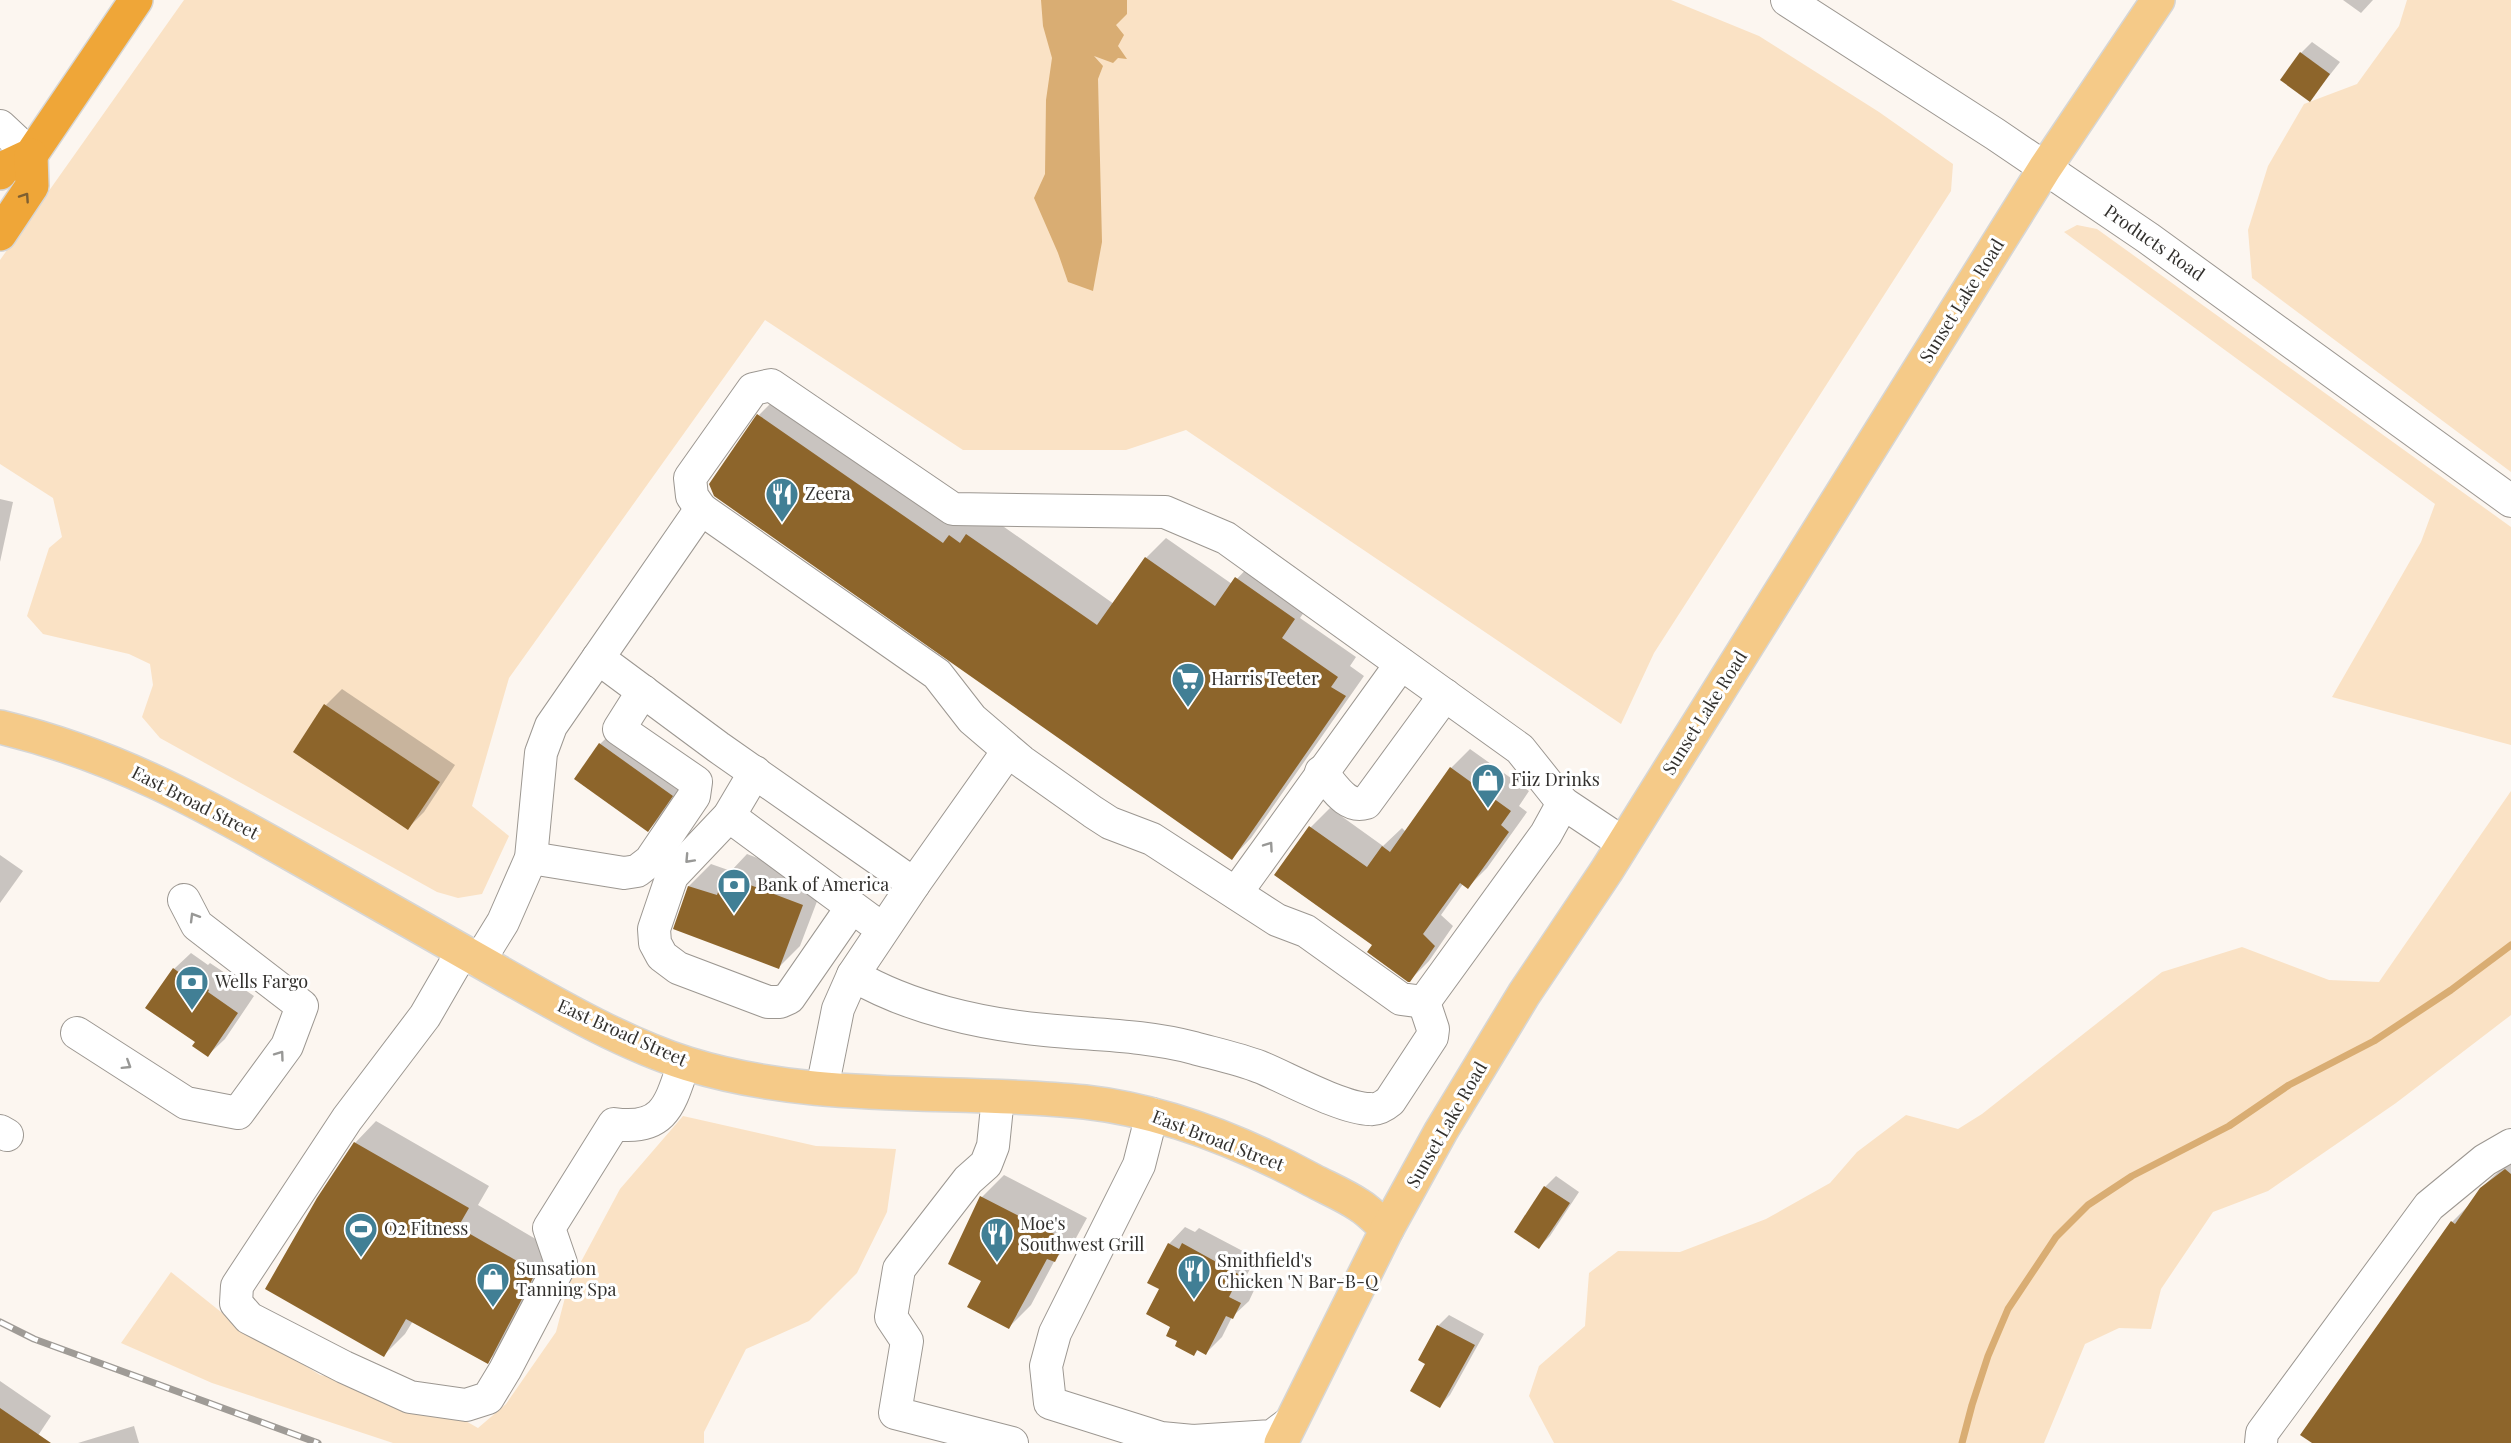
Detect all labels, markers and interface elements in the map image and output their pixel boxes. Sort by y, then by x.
one-way arrow [18,193,29,204]
street label: Products Road [2100,199,2210,286]
street label: Sunset Lake Road [1913,233,2009,367]
restaurant icon: Zeera [764,476,800,523]
place label: Zeera [805,481,851,505]
street label: Sunset Lake Road [1656,645,1752,779]
supermarket icon: Harris Teeter [1170,661,1206,708]
place label: Harris Teeter [1211,666,1319,690]
street label: East Broad Street [128,760,264,845]
shop icon: Fiiz Drinks [1470,762,1506,809]
place label: Fiiz Drinks [1511,767,1600,791]
one-way arrow [1262,841,1273,852]
one-way arrow [685,851,696,862]
bank icon: Bank of America [716,867,752,914]
place label: Bank of America [757,872,889,896]
one-way arrow [190,913,201,923]
bank icon: Wells Fargo [174,964,210,1011]
place label: Wells Fargo [214,969,308,993]
street label: East Broad Street [554,993,692,1072]
one-way arrow [273,1051,284,1062]
street label: Sunset Lake Road [1400,1056,1492,1192]
one-way arrow [120,1057,131,1068]
street label: East Broad Street [1149,1104,1288,1176]
sports icon: O2 Fitness [343,1211,379,1258]
place label: Moe's Southwest Grill [1020,1211,1144,1256]
place label: O2 Fitness [384,1216,468,1240]
restaurant icon: Moe's Southwest Grill [979,1216,1015,1263]
place label: Smithfield's Chicken 'N Bar-B-Q [1217,1248,1379,1293]
restaurant icon: Smithfield's Chicken 'N Bar-B-Q [1176,1253,1212,1300]
place label: Sunsation Tanning Spa [516,1256,616,1301]
shop icon: Sunsation Tanning Spa [475,1261,511,1308]

